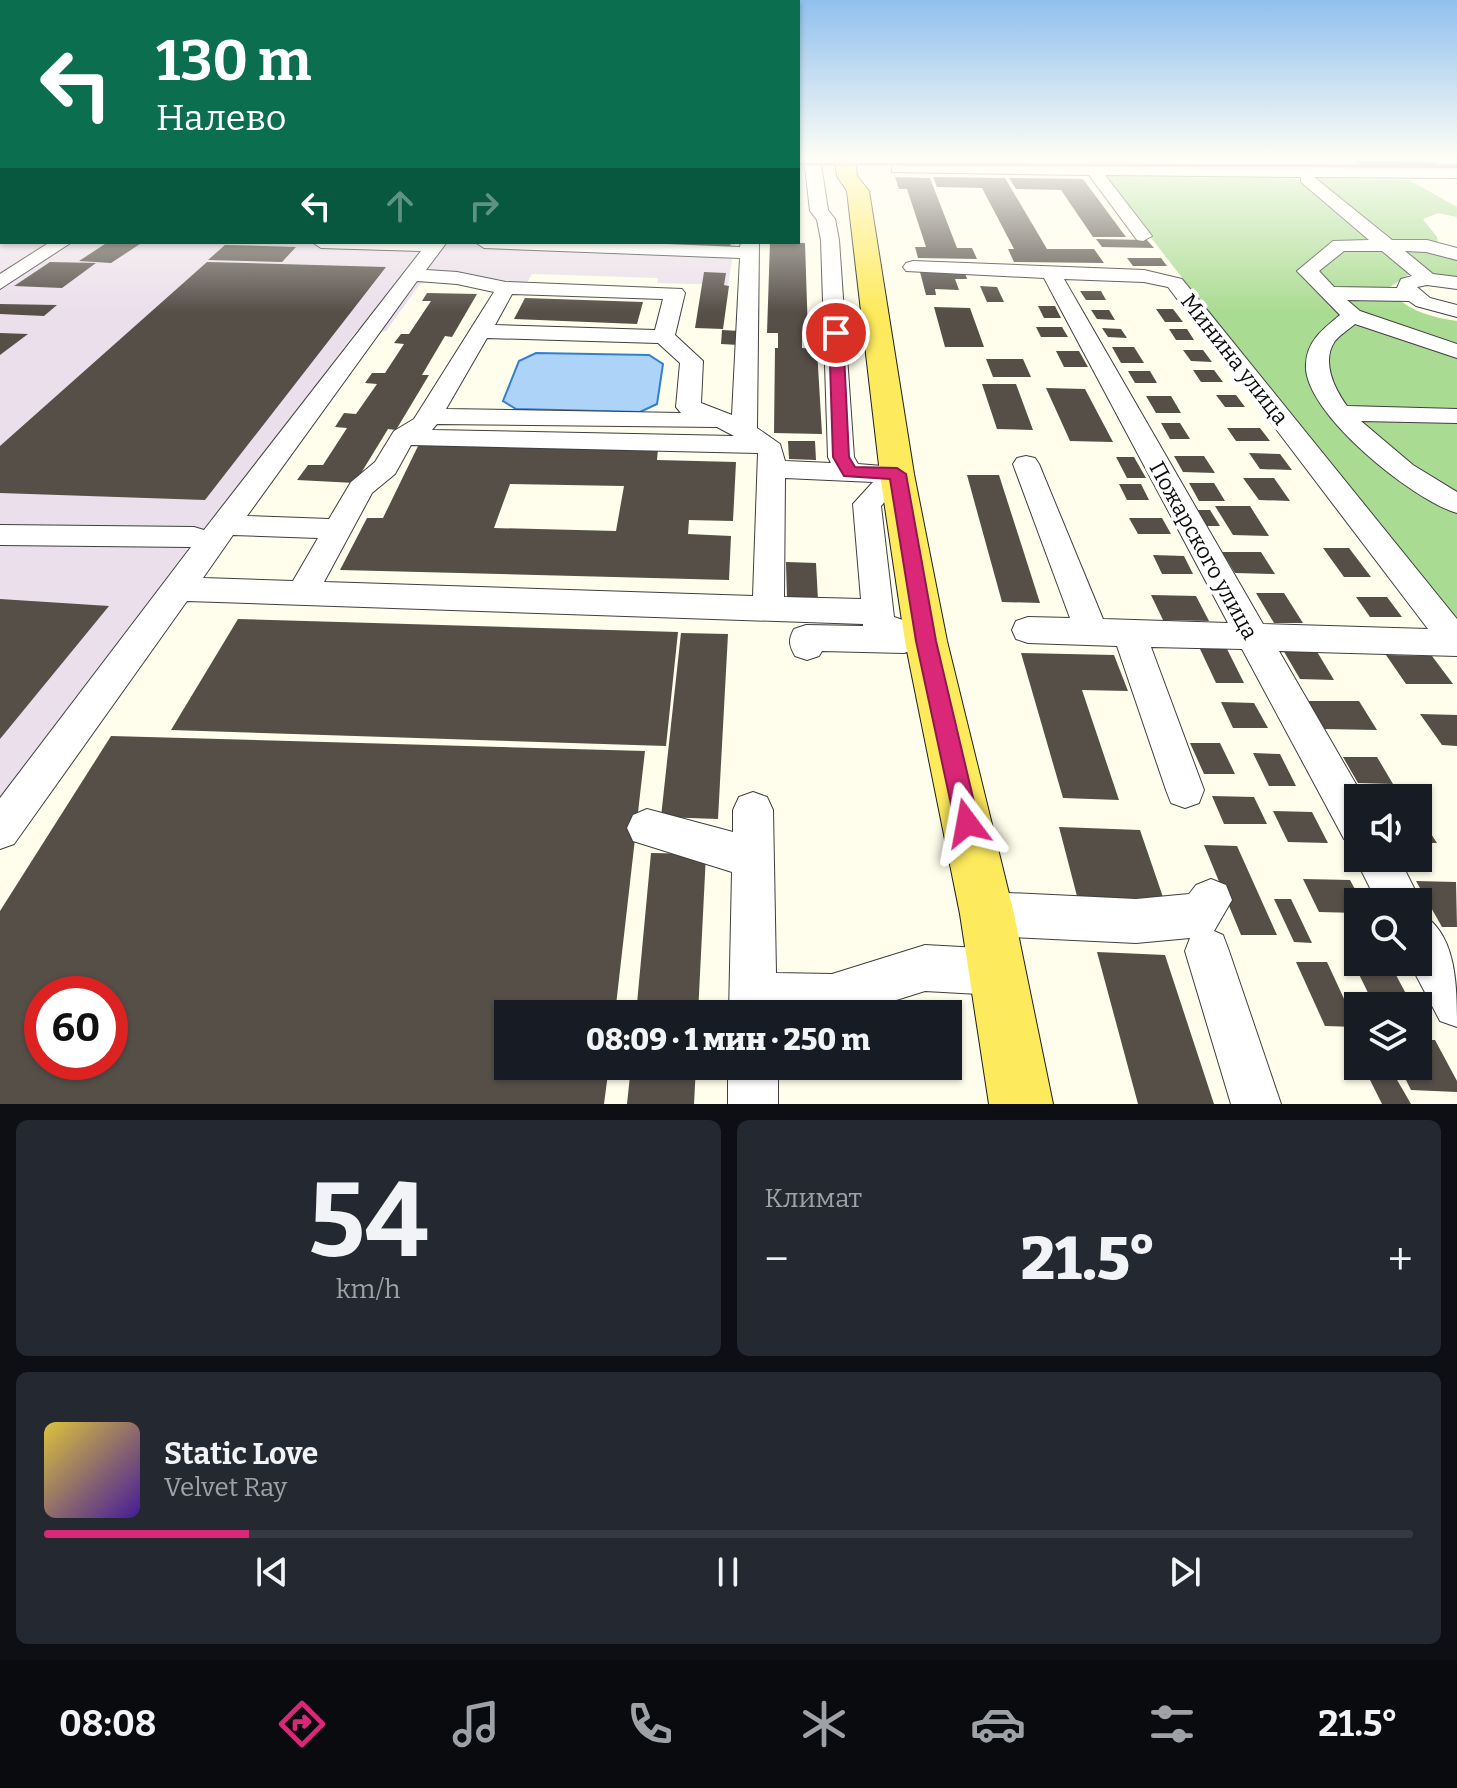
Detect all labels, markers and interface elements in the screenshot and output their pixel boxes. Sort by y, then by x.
text: 130 m [156,28,312,95]
icon: left [24,32,128,136]
text: Налево [156,96,287,140]
icon: left [294,184,338,228]
icon: ahead [378,184,422,228]
icon: right [462,184,506,228]
street label: Минина улица [1175,288,1294,430]
pin [802,299,870,367]
icon: arrive [814,311,858,355]
street label: Пожарского улица [1143,456,1264,644]
position arrow [925,781,1009,865]
map controls [1344,784,1432,1080]
button: sound [1344,784,1432,872]
button: search [1344,888,1432,976]
speed limit sign: 60 [24,976,128,1080]
button: layers [1344,992,1432,1080]
text: 08:09 · 1 мин · 250 m [586,1022,870,1058]
text: 54 [308,1159,428,1284]
text: Климат [765,1183,862,1214]
text: 21.5° [1021,1223,1156,1295]
text: − [765,1233,789,1286]
text: + [1388,1233,1413,1286]
text: km/h [336,1274,400,1305]
text: Static Love [164,1436,318,1472]
text: Velvet Ray [164,1472,287,1503]
icon: previous [250,1550,294,1594]
icon: pause [706,1550,750,1594]
icon: next [1163,1550,1207,1594]
icon: directions [274,1696,330,1752]
icon: music [448,1696,504,1752]
icon: phone [622,1696,678,1752]
icon: climate [796,1696,852,1752]
icon: car [970,1696,1026,1752]
icon: filters [1144,1696,1200,1752]
text: 08:08 [59,1702,156,1746]
text: 21.5° [1318,1702,1398,1746]

